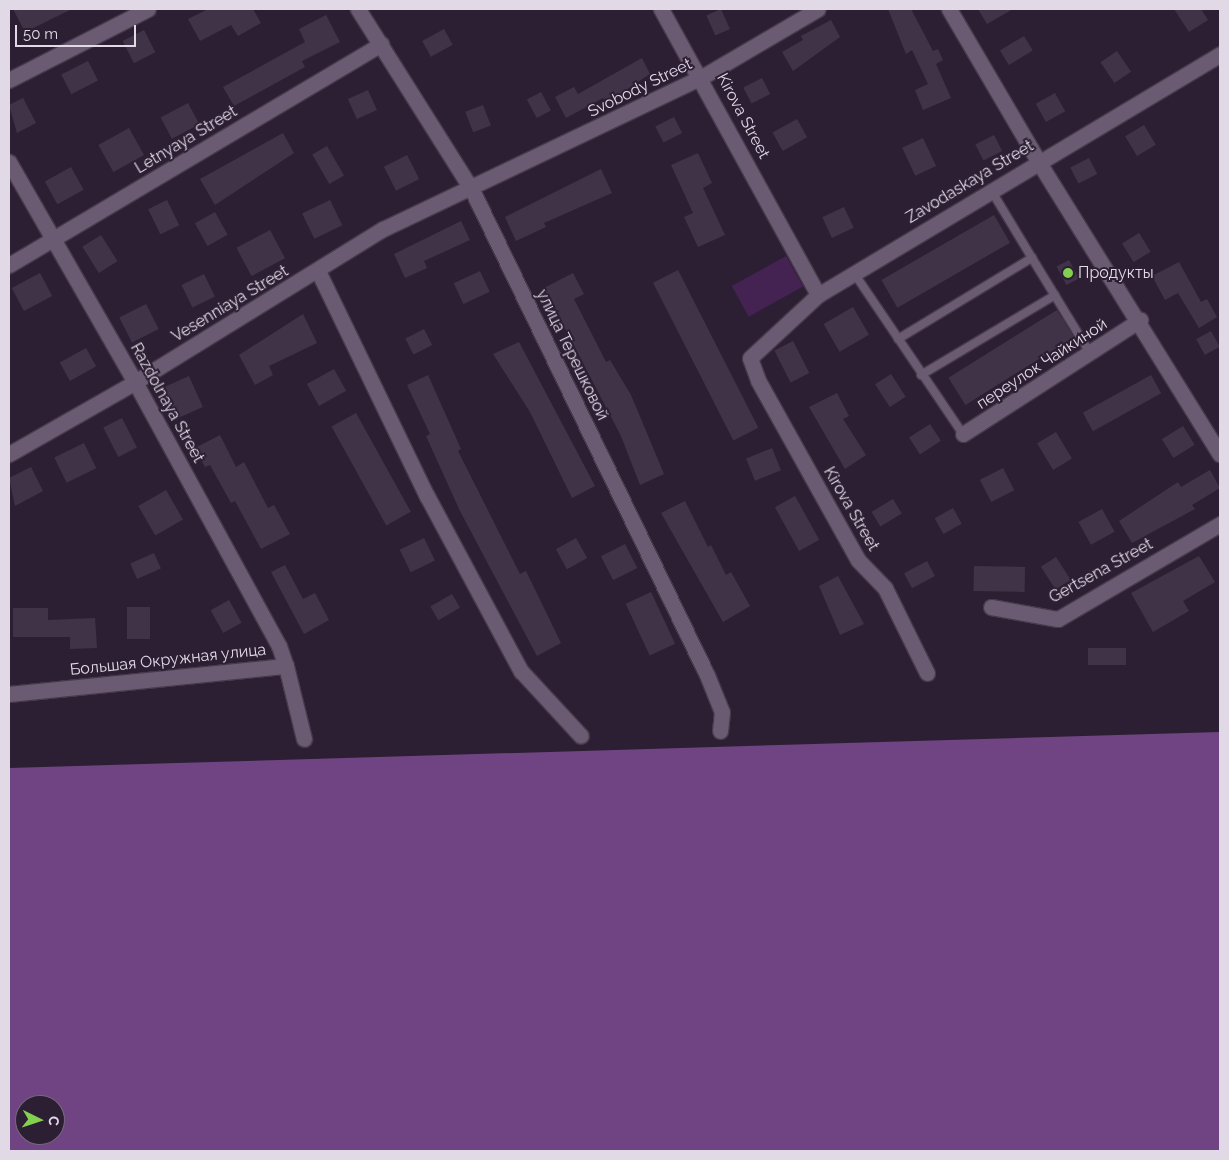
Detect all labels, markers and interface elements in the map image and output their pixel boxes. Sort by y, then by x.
scale bar [18,15,139,47]
text: 50 m [23,25,58,43]
street label: Svobody Street [585,54,695,122]
street label: Kirova Street [712,70,774,162]
street label: Letnyaya Street [132,102,240,178]
street label: Zavodaskaya Street [903,136,1037,228]
street label: Vesenniaya Street [168,262,292,346]
place label: Продукты [1078,263,1154,283]
marker: Продукты [1062,267,1074,279]
street label: улица Терешковой [532,286,612,424]
street label: переулок Чайкиной [973,315,1111,413]
street label: Razdolnaya Street [126,340,208,466]
street label: Kirova Street [819,464,883,554]
street label: Gertsena Street [1046,535,1156,607]
street label: Большая Окружная улица [69,640,267,680]
north arrow [15,1095,65,1145]
text: С [46,1116,62,1126]

